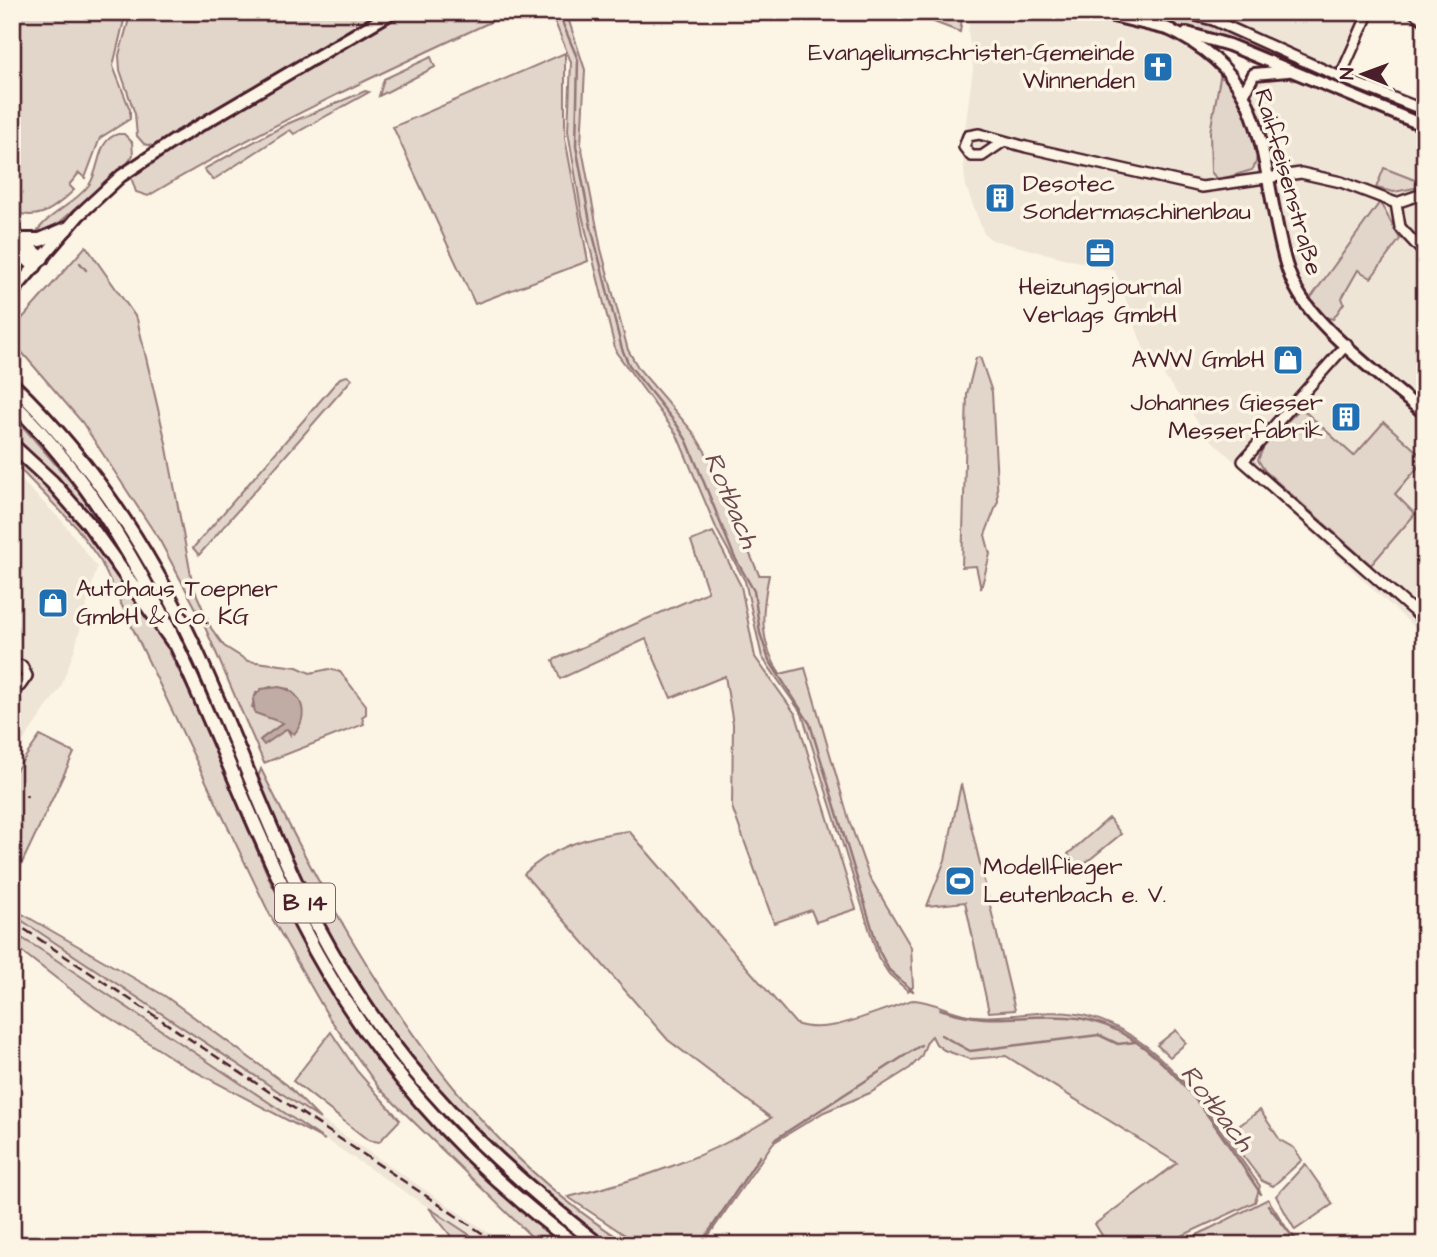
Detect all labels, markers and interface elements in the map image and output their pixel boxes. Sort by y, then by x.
place label: Evangeliumschristen-Gemeinde Winnenden [808,36,1135,98]
north arrow [1328,38,1398,108]
church icon: Evangeliumschristen-Gemeinde Winnenden [1141,50,1175,84]
text: N [1334,67,1361,80]
street label: Raiffeisenstraße [1245,85,1331,279]
place label: Desotec Sondermaschinenbau [1023,167,1251,229]
building icon: Desotec Sondermaschinenbau [983,181,1017,215]
office icon: Heizungsjournal Verlags GmbH [1083,236,1117,270]
place label: Heizungsjournal Verlags GmbH [1019,270,1181,333]
place label: AWW GmbH [1132,343,1265,377]
shop icon: AWW GmbH [1271,343,1305,377]
place label: Johannes Giesser Messerfabrik [1131,386,1323,448]
building icon: Johannes Giesser Messerfabrik [1329,400,1363,434]
water label: Rotbach [695,447,768,554]
place label: Autohaus Toepner GmbH & Co. KG [76,572,278,634]
shop icon: Autohaus Toepner GmbH & Co. KG [36,586,70,620]
place label: Modellflieger Leutenbach e. V. [983,850,1166,912]
sports icon: Modellflieger Leutenbach e. V. [943,864,977,898]
road number: B 14 [275,884,335,922]
water label: Rotbach [1172,1057,1263,1160]

